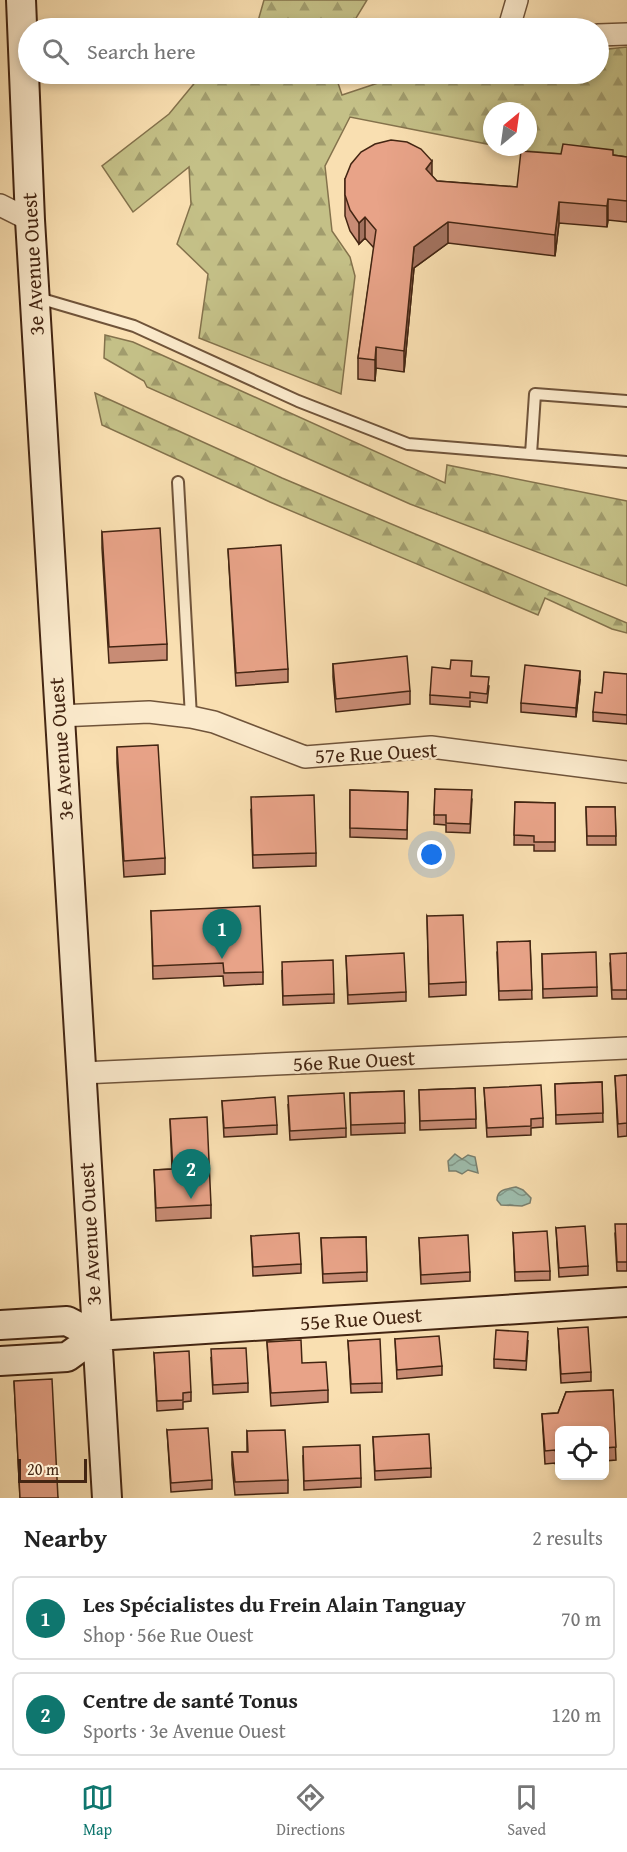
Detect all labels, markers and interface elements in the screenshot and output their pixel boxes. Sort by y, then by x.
search box [18,18,609,84]
icon: search [39,35,72,68]
text: Search here [87,35,196,67]
north arrow [483,102,537,156]
street label: 3e Avenue Ouest [13,191,52,336]
street label: 3e Avenue Ouest [40,676,81,822]
street label: 57e Rue Ouest [314,734,438,771]
your location [417,840,446,869]
pin: 1 [202,910,242,959]
street label: 56e Rue Ouest [292,1042,416,1079]
pin: 2 [172,1150,210,1199]
street label: 3e Avenue Ouest [70,1161,109,1306]
street label: 55e Rue Ouest [299,1299,424,1338]
map controls [555,1426,609,1480]
button: locate [555,1426,609,1480]
scale bar [18,1456,87,1484]
text: 20 m [27,1457,59,1481]
text: Nearby [24,1518,107,1557]
text: 2 results [532,1523,603,1552]
text: Les Spécialistes du Frein Alain Tanguay [83,1588,466,1620]
text: 1 [40,1604,51,1633]
text: 70 m [561,1604,601,1633]
text: Shop · 56e Rue Ouest [83,1620,254,1649]
text: Centre de santé Tonus [83,1684,298,1716]
text: 2 [40,1700,51,1729]
text: 120 m [551,1700,601,1729]
text: Sports · 3e Avenue Ouest [83,1716,286,1745]
tab: Map [81,1781,114,1841]
tab: Directions [276,1781,345,1841]
tab: Saved [507,1781,546,1841]

